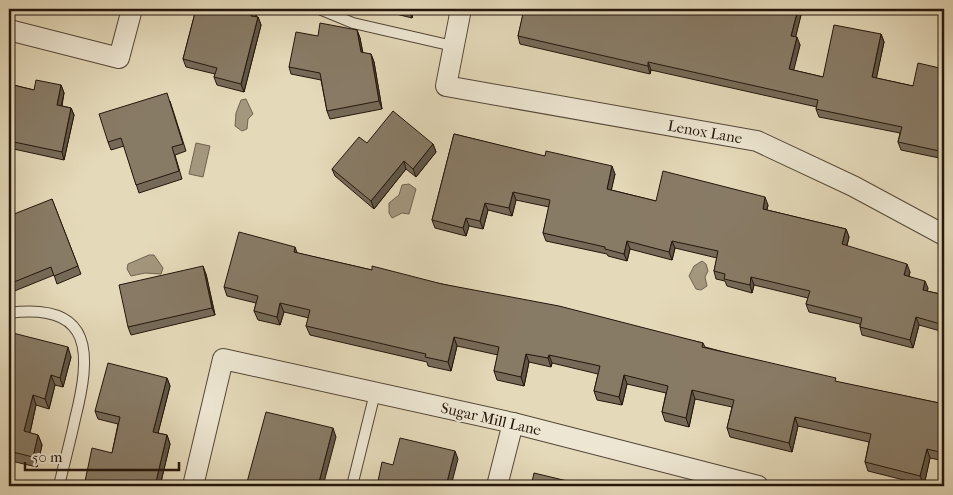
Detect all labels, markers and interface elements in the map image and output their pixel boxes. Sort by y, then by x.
street label: Lenox Lane [666,117,744,148]
street label: Sugar Mill Lane [439,399,544,439]
scale bar [25,440,179,472]
text: 50 m [32,448,63,466]

